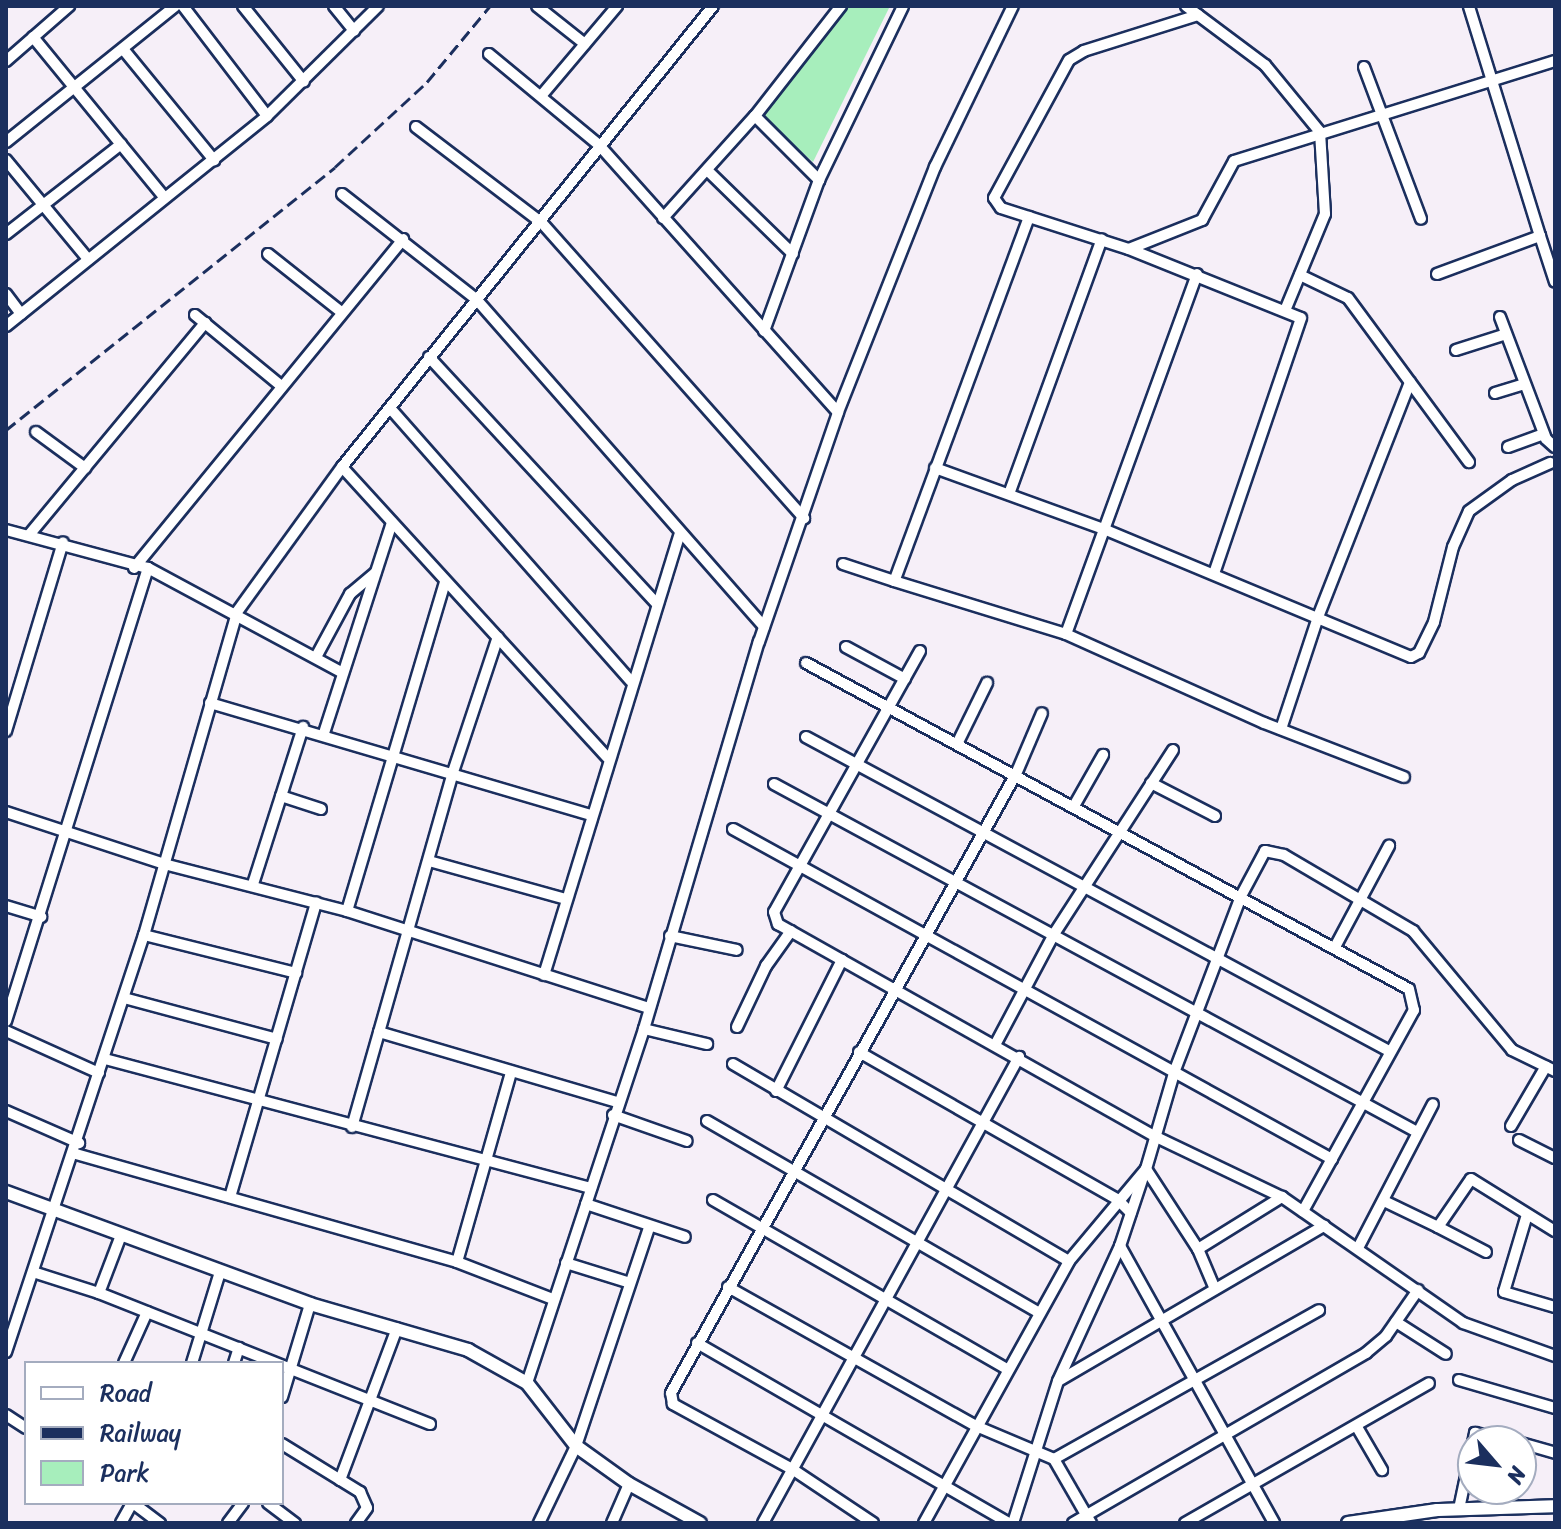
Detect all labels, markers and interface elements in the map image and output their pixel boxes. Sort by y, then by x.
legend [24,1361,284,1505]
text: Road [100,1372,151,1414]
text: Railway [100,1412,181,1454]
north arrow [1457,1425,1537,1505]
text: Park [100,1452,149,1494]
text: N [1496,1460,1538,1491]

